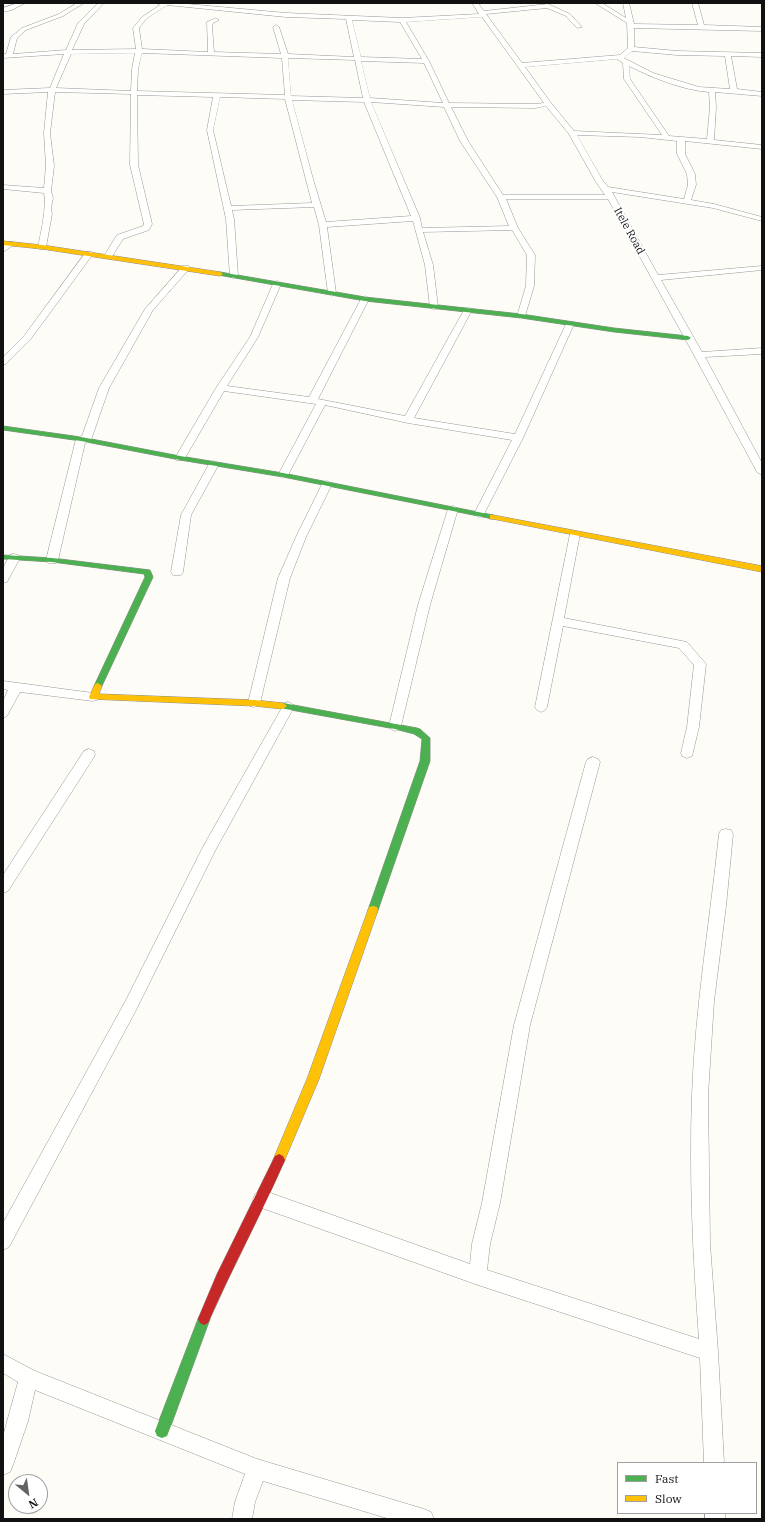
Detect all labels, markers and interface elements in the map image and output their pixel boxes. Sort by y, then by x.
street label: Itele Road [611,205,647,257]
legend [617,1462,757,1514]
text: Fast [655,1471,679,1486]
north arrow [8,1474,48,1514]
text: Slow [655,1491,682,1506]
text: N [26,1495,41,1512]

